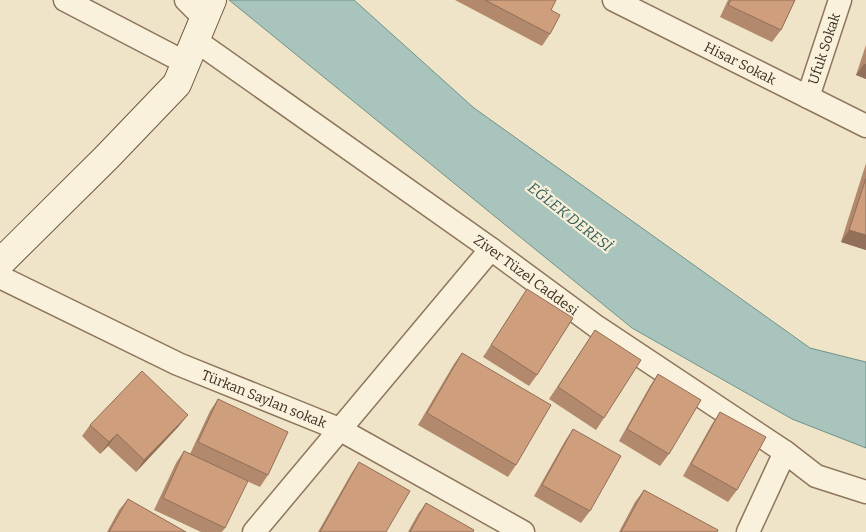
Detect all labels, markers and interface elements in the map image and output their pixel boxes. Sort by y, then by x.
street label: Ufuk Sokak [805,11,844,87]
street label: Hisar Sokak [701,38,779,89]
water label: EĞLEK DERESİ [524,179,616,256]
street label: Ziver Tüzel Caddesi [470,231,581,319]
street label: Türkan Saylan sokak [199,366,329,432]

